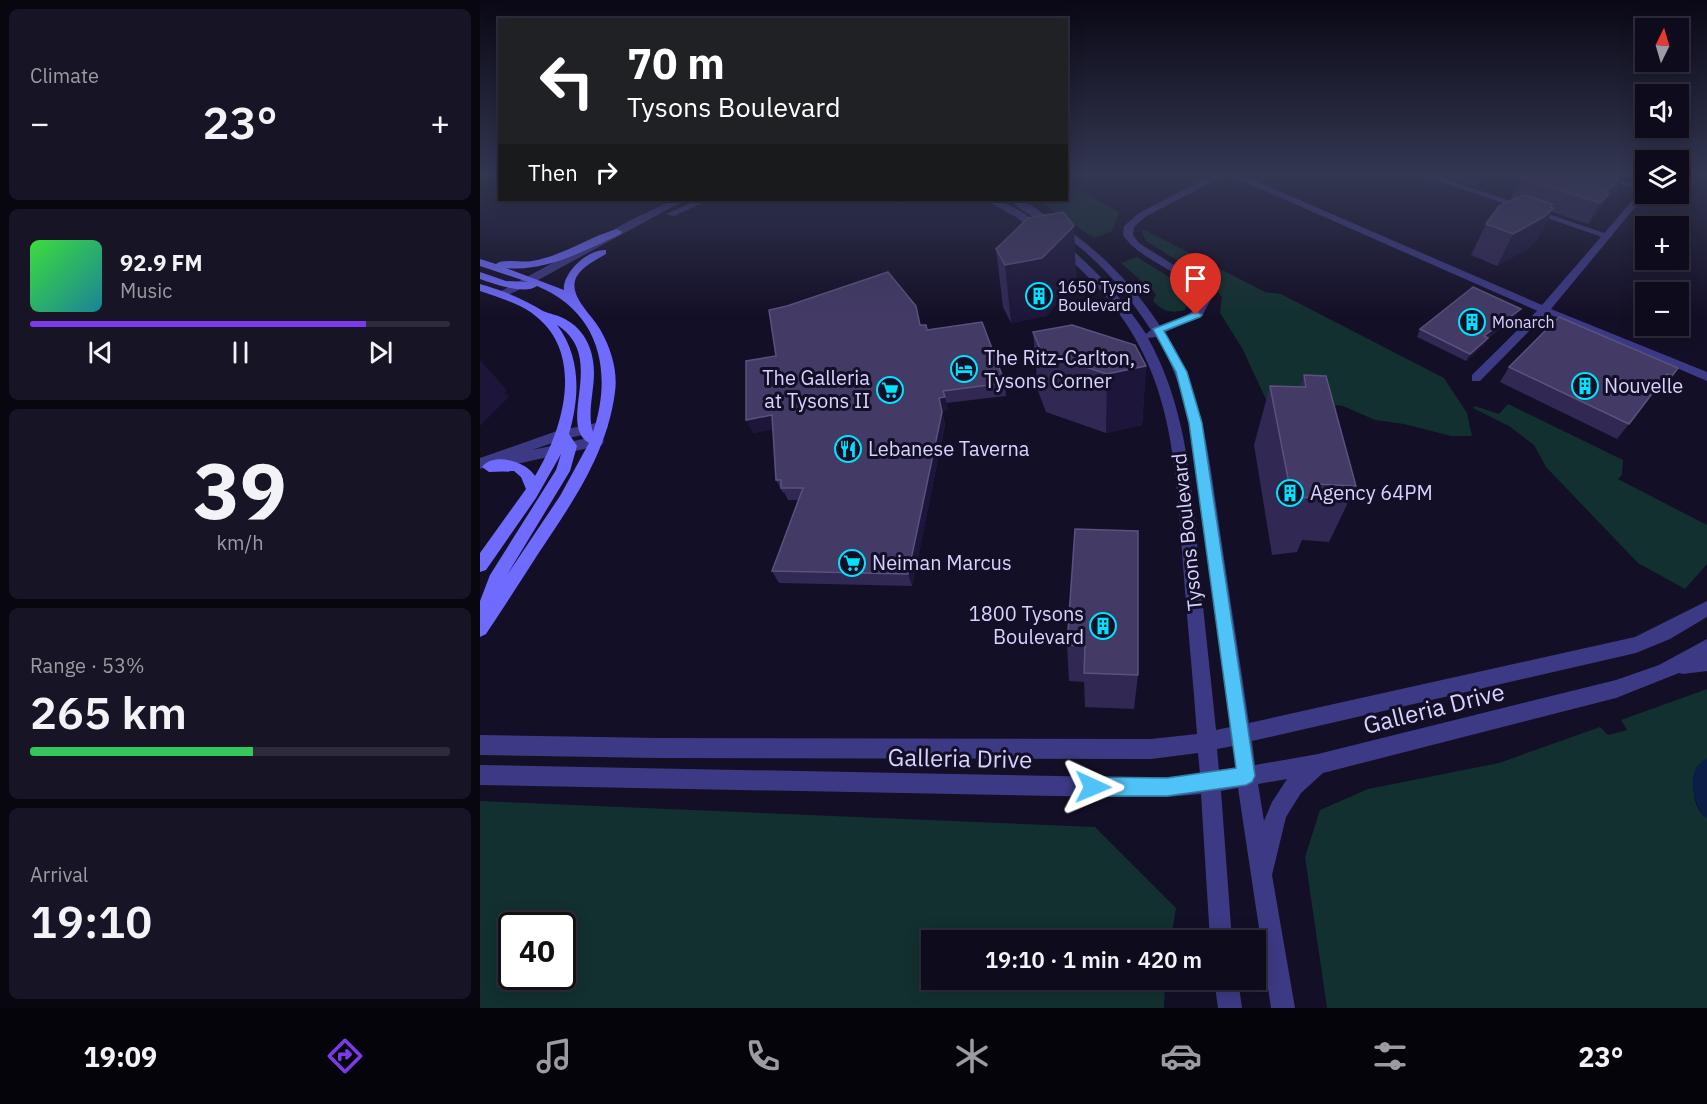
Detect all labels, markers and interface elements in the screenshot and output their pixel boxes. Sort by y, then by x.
north arrow [1635,18,1689,72]
map controls [1635,18,1689,336]
text: 70 m [627,36,725,91]
icon: left [528,42,606,120]
text: Climate [30,62,99,89]
button: sound [1635,84,1689,138]
text: Tysons Boulevard [627,89,841,124]
text: 23° [202,93,278,151]
text: − [30,101,50,144]
text: + [430,101,450,144]
button: layers [1635,150,1689,204]
icon: right [590,156,623,189]
text: Then [528,158,578,187]
button: + [1635,216,1689,270]
text: 92.9 FM [120,248,203,277]
pin [1170,253,1221,315]
icon: arrive [1179,262,1212,295]
text: Music [120,277,172,304]
place label: 1650 Tysons Boulevard [1058,277,1150,315]
building icon: 1650 Tysons Boulevard [1024,281,1054,311]
button: − [1635,282,1689,336]
building icon: Monarch [1457,307,1487,337]
place label: Monarch [1492,312,1555,332]
icon: previous [84,336,117,369]
icon: pause [224,336,257,369]
icon: next [364,336,397,369]
place label: The Ritz-Carlton, Tysons Corner [984,344,1135,394]
hotel icon: The Ritz-Carlton, Tysons Corner [949,354,979,384]
place label: The Galleria at Tysons II [762,364,870,414]
building icon: Nouvelle [1570,371,1600,401]
place label: Nouvelle [1604,372,1683,399]
supermarket icon: The Galleria at Tysons II [875,375,905,405]
restaurant icon: Lebanese Taverna [833,434,863,464]
place label: Lebanese Taverna [868,435,1030,462]
text: 39 [193,439,287,540]
street label: Tysons Boulevard [1165,452,1208,612]
building icon: Agency 64PM [1275,478,1305,508]
place label: Agency 64PM [1310,479,1433,506]
text: km/h [216,529,264,556]
supermarket icon: Neiman Marcus [837,548,867,578]
place label: Neiman Marcus [872,549,1012,576]
place label: 1800 Tysons Boulevard [969,600,1084,650]
building icon: 1800 Tysons Boulevard [1088,611,1118,641]
text: Range · 53% [30,652,145,679]
street label: Galleria Drive [1360,675,1508,741]
text: 265 km [30,683,187,741]
street label: Galleria Drive [887,741,1033,775]
position arrow [1061,755,1125,819]
text: Arrival [30,861,88,888]
text: 19:10 [30,892,152,950]
speed limit sign: 40 [498,912,576,990]
text: 19:10 · 1 min · 420 m [985,945,1202,974]
icon: directions [324,1035,366,1077]
icon: music [533,1035,575,1077]
icon: phone [742,1035,784,1077]
icon: climate [951,1035,993,1077]
icon: car [1160,1035,1202,1077]
icon: filters [1369,1035,1411,1077]
text: 19:09 [84,1039,157,1074]
text: 23° [1578,1039,1623,1074]

